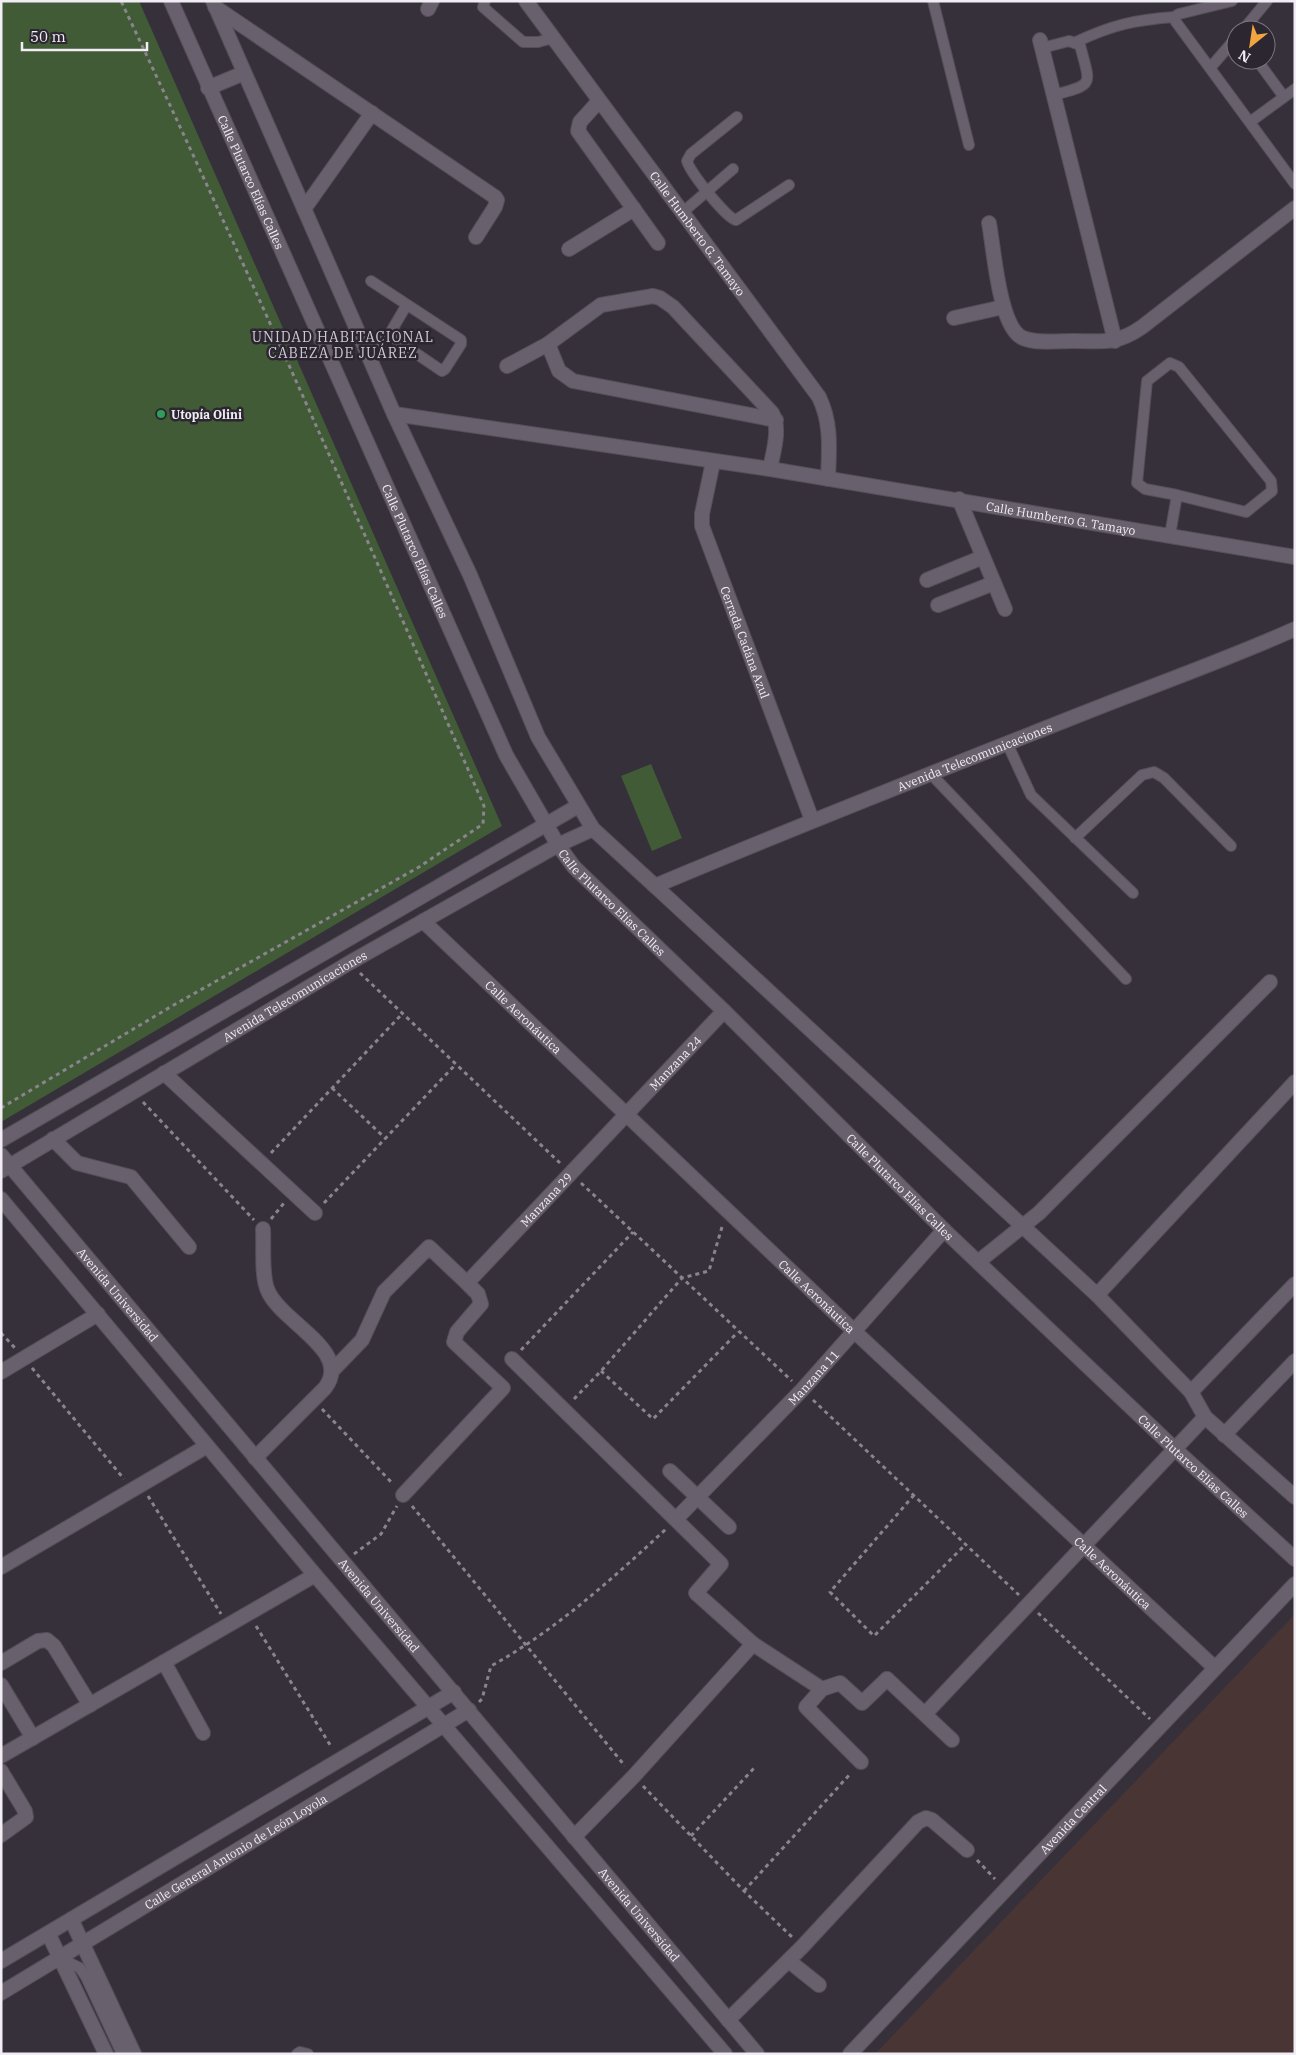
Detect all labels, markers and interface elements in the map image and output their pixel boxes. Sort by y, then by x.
scale bar [22,20,148,52]
north arrow [1226,20,1276,70]
text: 50 m [30,27,66,46]
text: N [1235,46,1254,67]
street label: Calle Plutarco Elías Calles [215,113,288,251]
street label: Calle Humberto G. Tamayo [647,168,749,299]
district label: UNIDAD HABITACIONAL CABEZA DE JUÁREZ [252,328,434,362]
place label: Utopía Olini [171,407,242,422]
marker: Utopía Olini [155,408,167,420]
street label: Calle Plutarco Elías Calles [379,482,452,621]
street label: Calle Humberto G. Tamayo [985,498,1137,538]
street label: Cerrada Cadána Azul [718,584,773,701]
street label: Avenida Telecomunicaciones [895,719,1054,794]
street label: Calle Plutarco Elías Calles [556,846,669,959]
street label: Avenida Telecomunicaciones [220,947,370,1044]
street label: Calle Aeronáutica [482,977,565,1057]
street label: Manzana 24 [646,1033,704,1093]
street label: Calle Plutarco Elías Calles [844,1130,957,1243]
street label: Manzana 29 [517,1169,575,1230]
street label: Avenida Universidad [74,1244,162,1344]
street label: Calle Aeronáutica [776,1256,859,1336]
street label: Manzana 11 [785,1347,842,1408]
street label: Calle Plutarco Elías Calles [1135,1411,1252,1521]
street label: Calle Aeronáutica [1071,1533,1155,1612]
street label: Avenida Universidad [336,1555,423,1655]
street label: Avenida Central [1036,1780,1110,1857]
street label: Calle General Antonio de León Loyola [141,1790,330,1912]
street label: Avenida Universidad [596,1864,683,1964]

